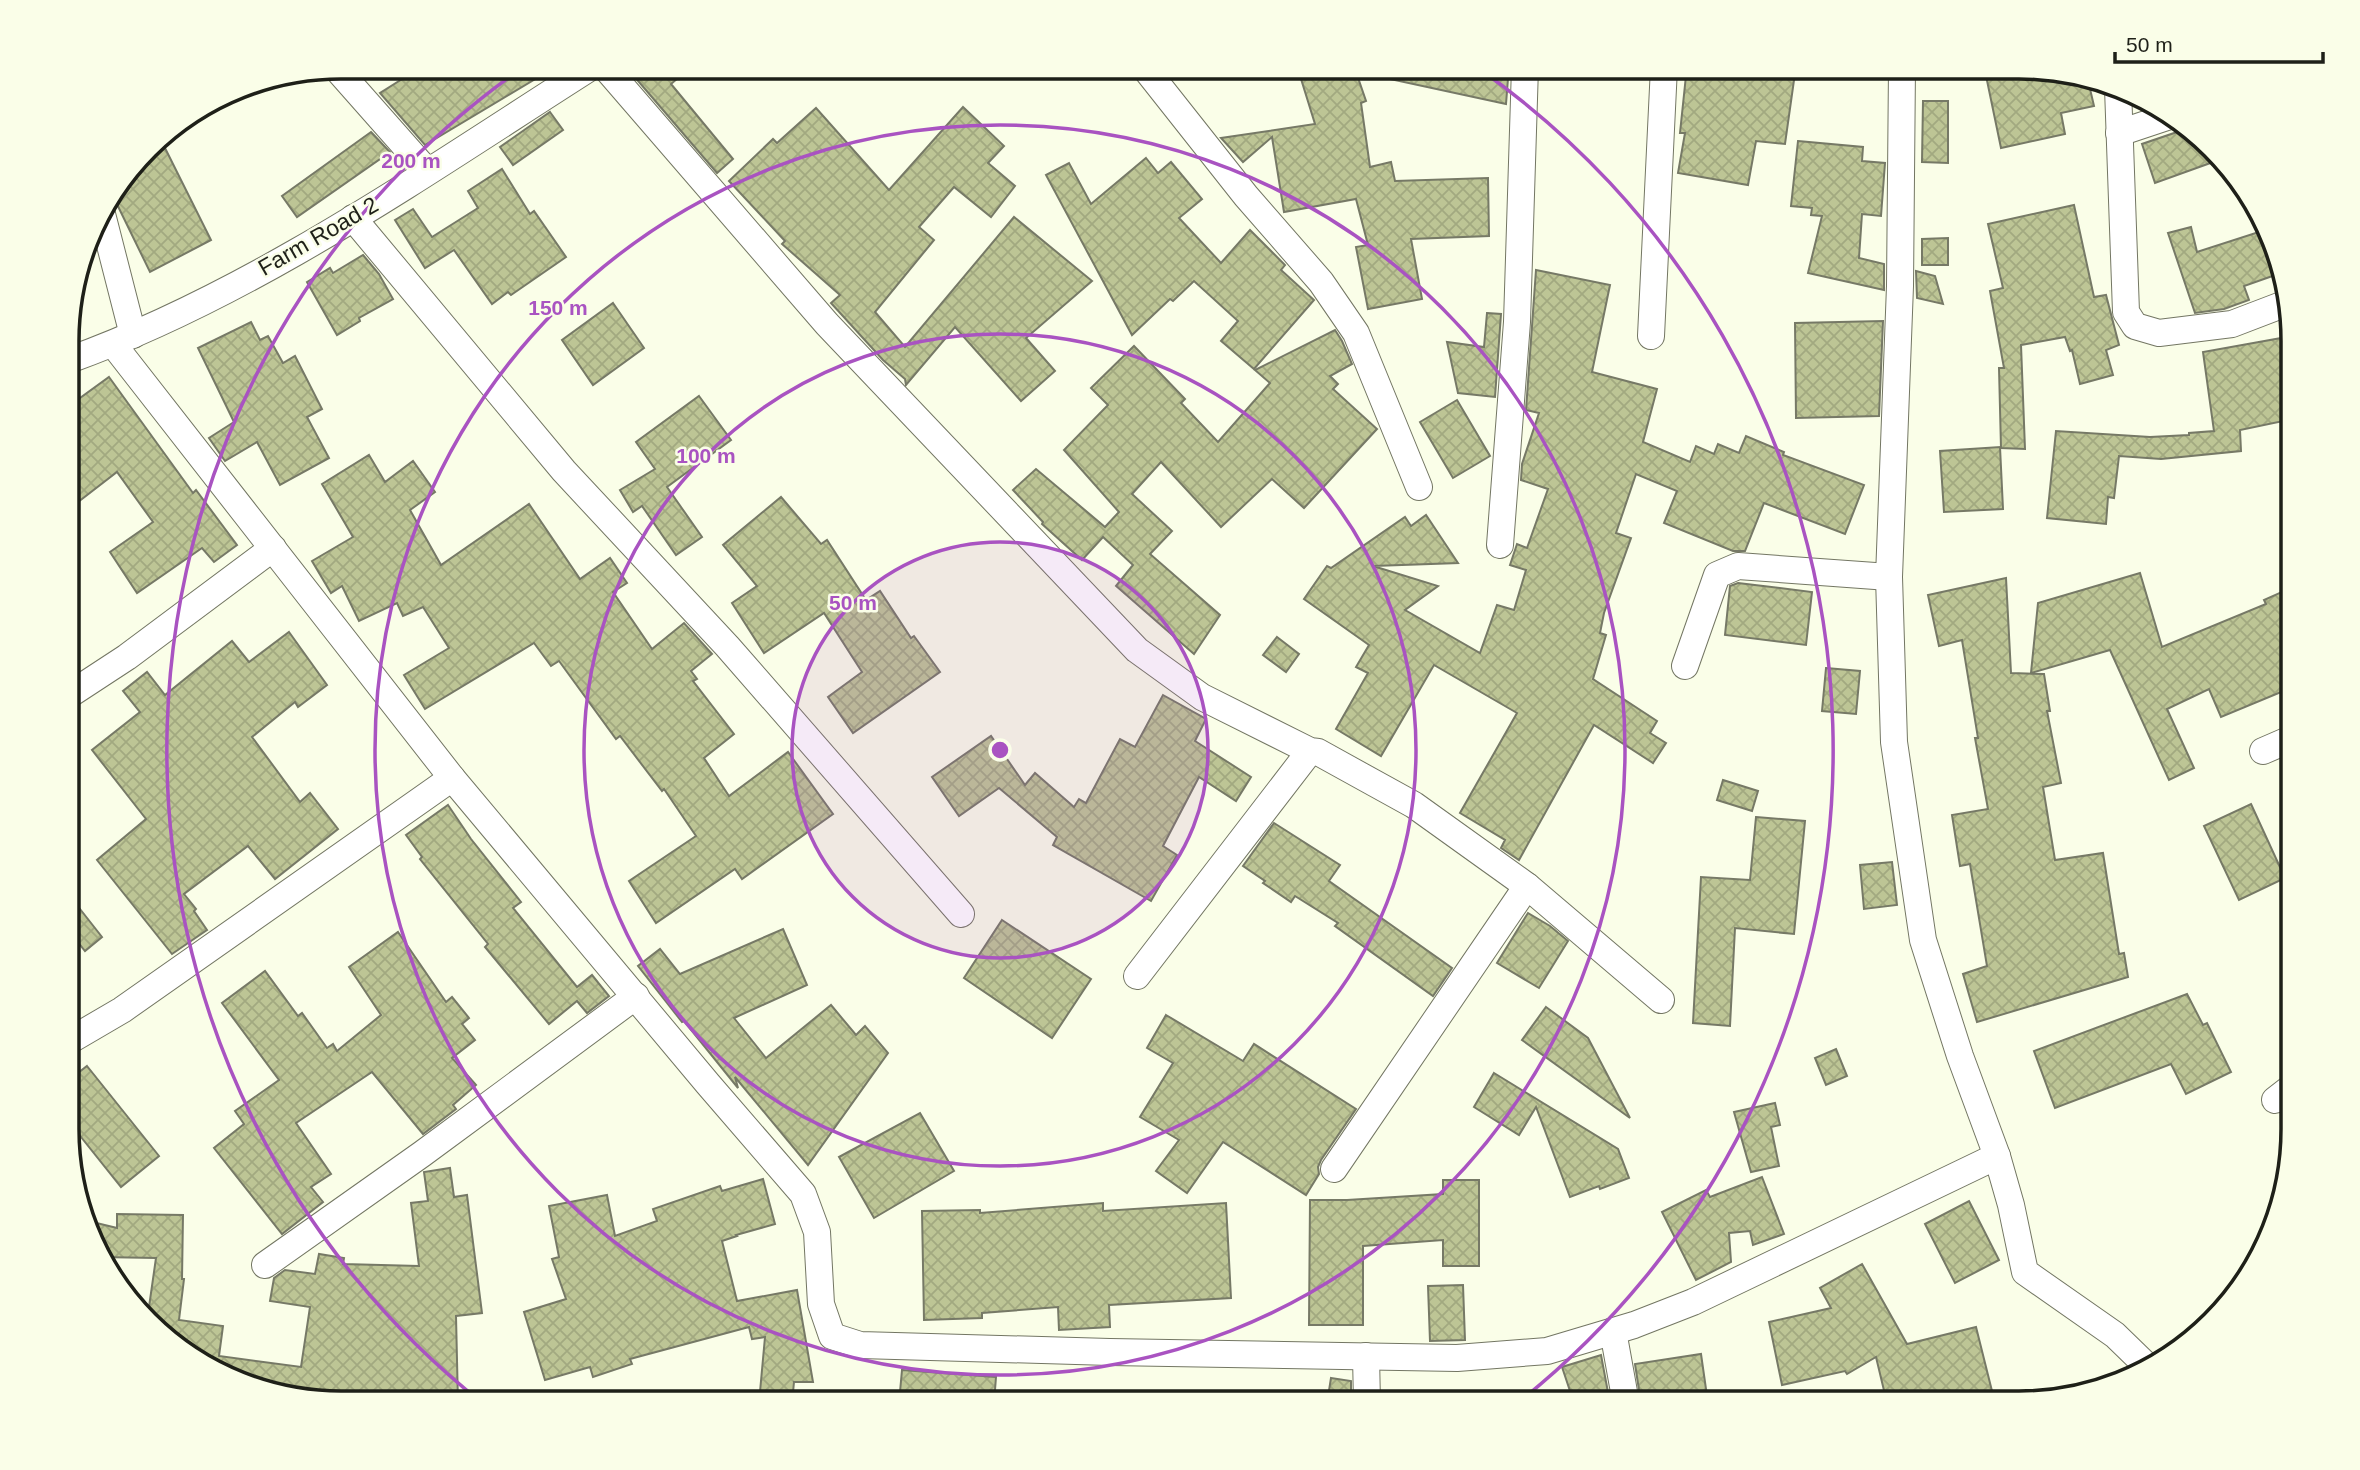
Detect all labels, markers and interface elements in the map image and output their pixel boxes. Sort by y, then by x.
scale bar [2115,21,2323,65]
text: 50 m [2126,33,2173,56]
text: 200 m [381,149,441,172]
street label: Farm Road 2 [253,191,383,281]
text: 150 m [528,296,588,319]
text: 100 m [676,444,736,467]
text: 50 m [829,591,877,614]
centre of rings [988,738,1012,762]

